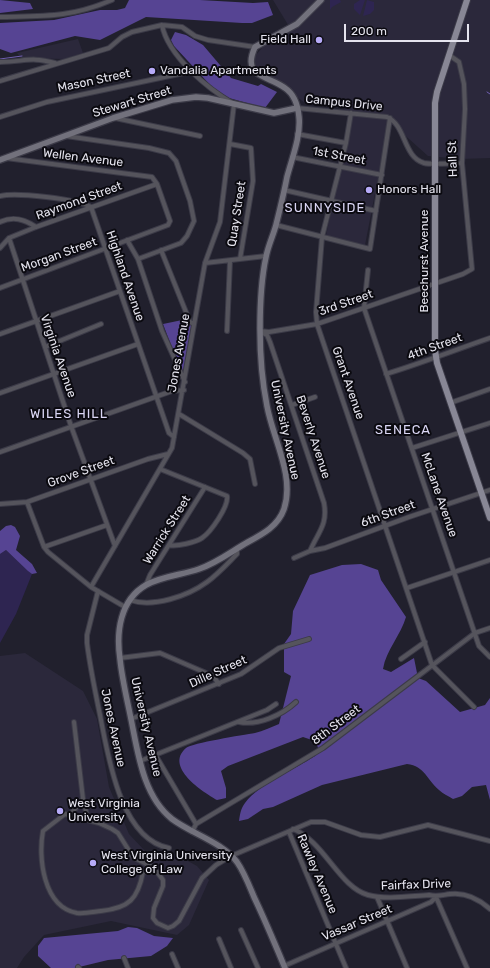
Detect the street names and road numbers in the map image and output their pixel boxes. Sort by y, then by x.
street label: Mason Street [56,66,132,96]
street label: Stewart Street [91,83,173,121]
street label: Campus Drive [305,92,383,114]
street label: Hall St [445,141,461,177]
street label: 1st Street [311,144,367,168]
street label: Wellen Avenue [42,146,124,170]
street label: Raymond Street [34,179,124,223]
street label: Quay Street [225,180,249,248]
street label: Beechurst Avenue [418,210,432,312]
street label: Highland Avenue [103,229,147,323]
street label: Morgan Street [19,235,99,275]
street label: 3rd Street [317,287,375,319]
street label: Virginia Avenue [37,313,79,399]
street label: Jones Avenue [165,313,193,393]
street label: 4th Street [406,330,464,364]
street label: Grant Avenue [329,345,367,421]
street label: University Avenue [267,379,303,481]
street label: Beverly Avenue [293,394,333,480]
street label: McLane Avenue [418,451,460,539]
street label: Grove Street [46,453,116,491]
street label: Warrick Street [140,493,194,567]
street label: 6th Street [359,498,417,530]
street label: Dille Street [187,653,249,691]
street label: University Avenue [128,676,164,778]
street label: Jones Avenue [98,688,128,768]
street label: 8th Street [309,702,363,748]
street label: Rawley Avenue [294,832,340,916]
street label: Fairfax Drive [381,877,451,893]
street label: Vassar Street [320,902,394,944]

